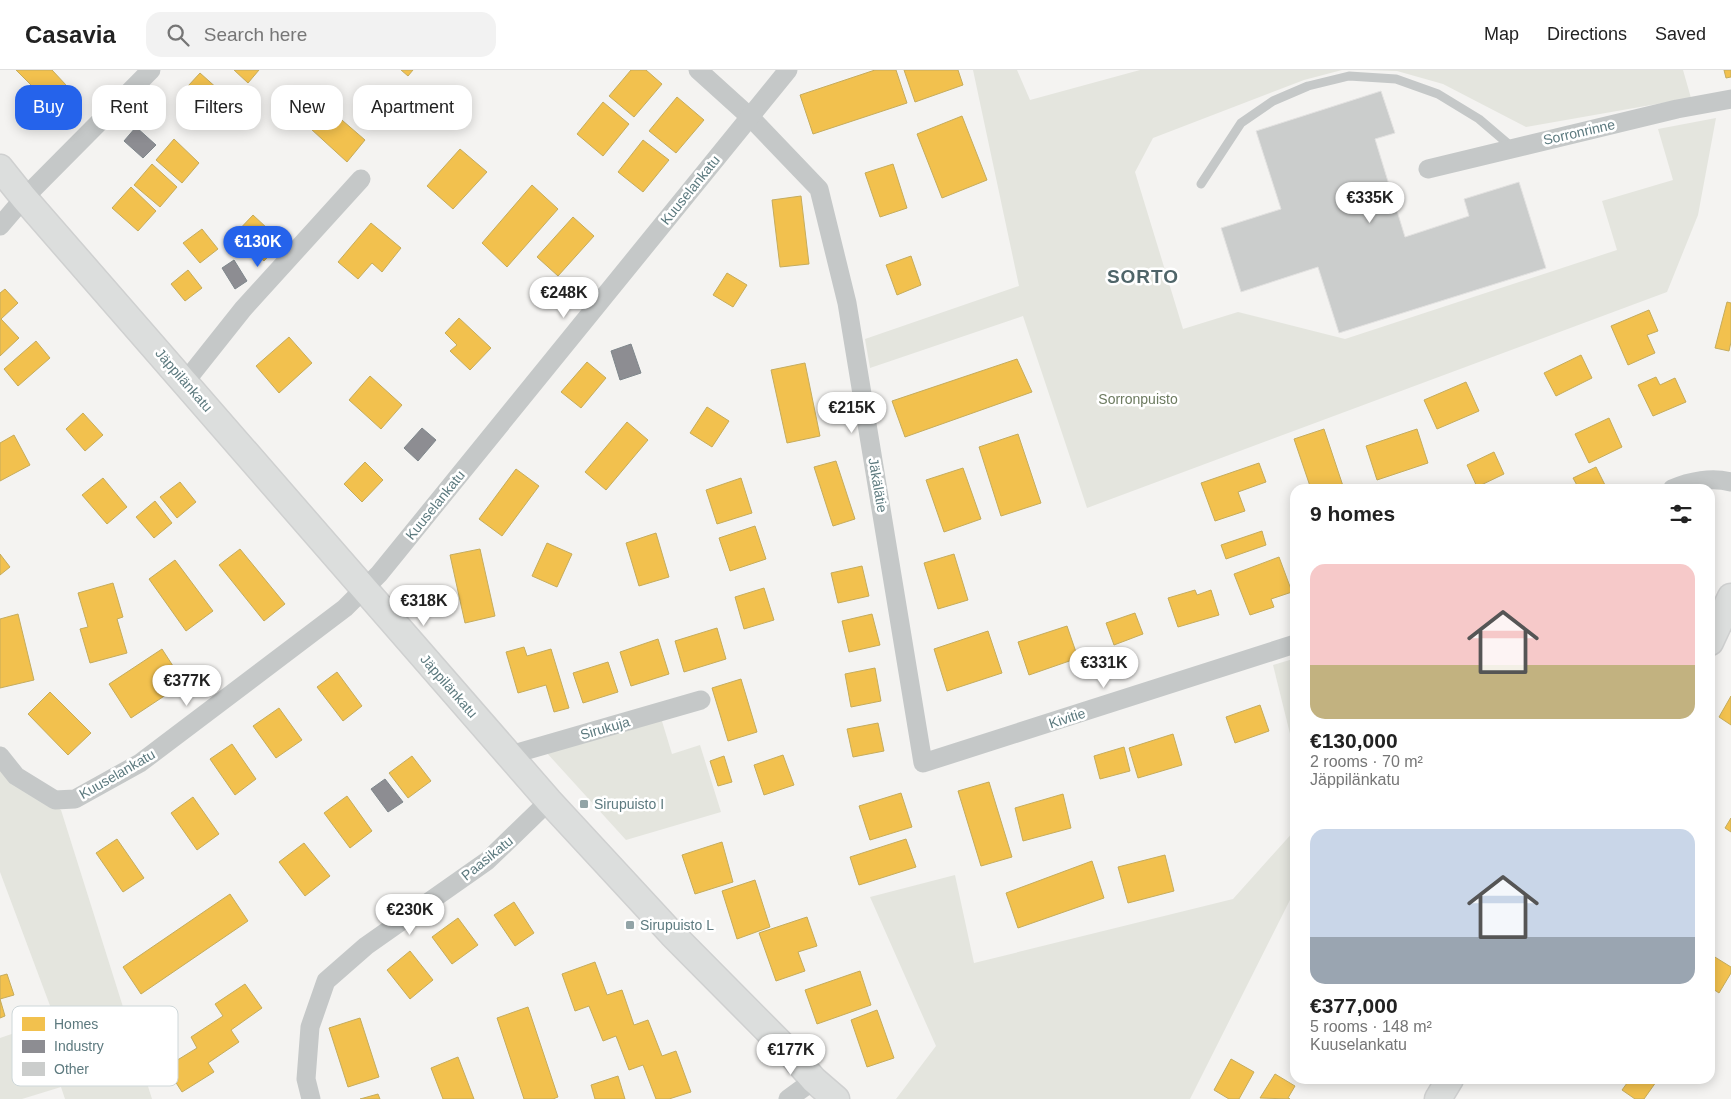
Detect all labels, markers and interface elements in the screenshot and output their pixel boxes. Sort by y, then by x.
search box [146,12,496,57]
text: Casavia [25,21,116,48]
icon: search [164,21,192,49]
text: Search here [204,24,307,45]
text: Map [1484,24,1519,44]
text: Directions [1547,24,1627,44]
text: Saved [1655,24,1706,44]
chip: Buy [15,85,82,130]
chip: Rent [92,85,166,130]
chip: Filters [176,85,261,130]
chip: New [271,85,343,130]
chip: Apartment [353,85,472,130]
street label: Sorronrinne [1542,116,1617,148]
street label: Kuuselankatu [657,152,723,228]
pin: €335K [1335,182,1405,224]
text: €335K [1346,189,1394,206]
pin: €130K [223,226,293,268]
text: €130K [234,233,282,250]
district label: SORTO [1107,266,1179,287]
pin: €248K [529,276,599,319]
text: €248K [540,284,588,301]
street label: Jäppilänkatu [152,345,216,415]
park label: Sorronpuisto [1098,391,1178,407]
pin: €215K [817,392,887,434]
text: €215K [828,399,876,416]
street label: Jäkälätie [865,456,891,514]
street label: Kuuselankatu [402,467,468,543]
icon: filters [1667,500,1695,528]
text: 9 homes [1310,502,1395,525]
pin: €318K [389,584,459,627]
text: €318K [400,592,448,609]
icon: home [1458,597,1548,687]
pin: €331K [1069,646,1139,689]
street label: Jäppilänkatu [417,651,481,721]
text: €331K [1080,654,1128,671]
pin: €377K [152,664,222,707]
text: €377K [163,672,211,689]
street label: Kivitie [1047,705,1087,731]
street label: Sirukuja [578,713,632,743]
text: €130,000 [1310,729,1398,752]
street label: Kuuselankatu [76,746,158,802]
text: 2 rooms · 70 m² [1310,753,1423,770]
text: Jäppilänkatu [1310,771,1400,788]
place label: Sirupuisto I [594,796,664,812]
marker: Sirupuisto I [578,798,590,810]
street label: Paasikatu [458,832,516,884]
icon: home [1458,862,1548,952]
pin: €230K [375,894,445,936]
text: €230K [386,901,434,918]
place label: Sirupuisto L [640,917,714,933]
marker: Sirupuisto L [624,919,636,931]
text: €377,000 [1310,994,1398,1017]
legend [12,1006,178,1086]
text: Homes [54,1016,98,1032]
text: 5 rooms · 148 m² [1310,1018,1432,1035]
pin: €177K [756,1034,826,1076]
text: Kuuselankatu [1310,1036,1407,1053]
text: Industry [54,1038,104,1054]
text: €177K [767,1041,815,1058]
text: Other [54,1061,89,1077]

